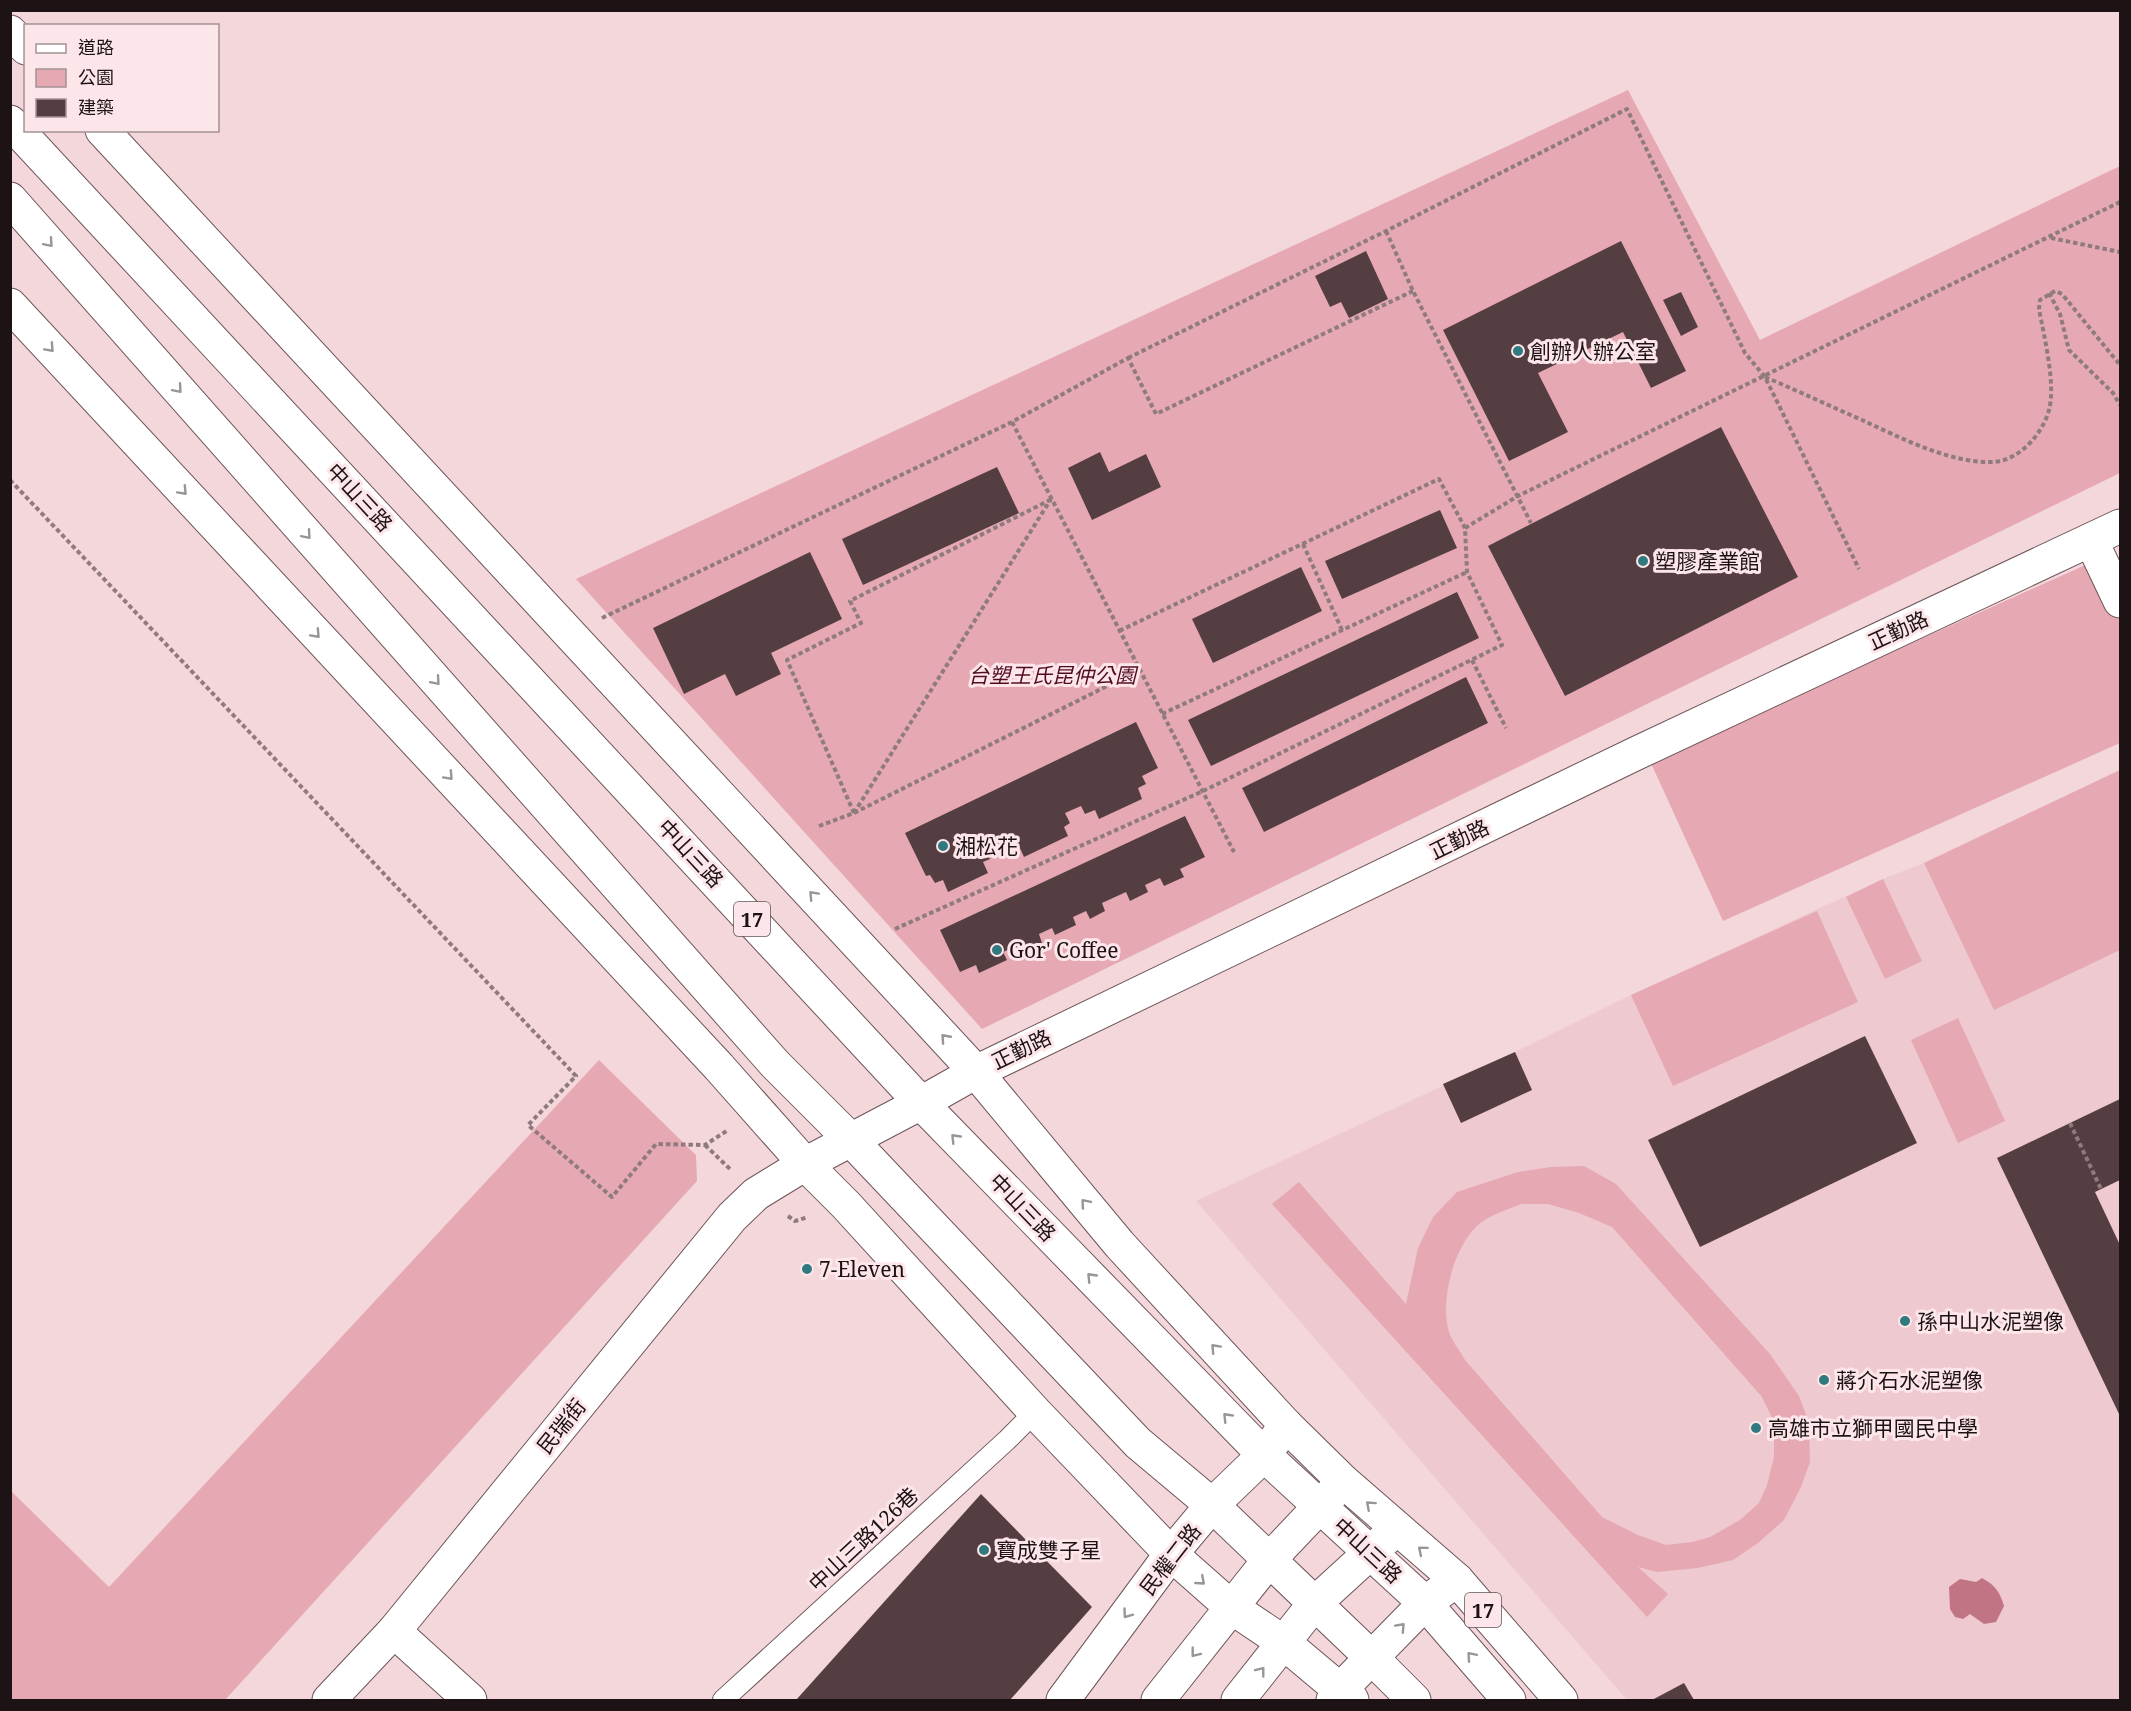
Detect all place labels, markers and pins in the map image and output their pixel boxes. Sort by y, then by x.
place label: 創辦人辦公室 [1530,337,1656,365]
marker: 創辦人辦公室 [1511,344,1525,358]
place label: 塑膠產業館 [1655,547,1760,575]
marker: 塑膠產業館 [1636,554,1650,568]
place label: 湘松花 [955,832,1018,860]
marker: 湘松花 [936,839,950,853]
place label: Gor' Coffee [1009,936,1118,964]
marker: Gor' Coffee [990,943,1004,957]
place label: 7-Eleven [819,1255,905,1283]
marker: 7-Eleven [800,1262,814,1276]
place label: 孫中山水泥塑像 [1917,1307,2064,1335]
marker: 孫中山水泥塑像 [1898,1314,1912,1328]
place label: 蔣介石水泥塑像 [1836,1366,1983,1394]
marker: 蔣介石水泥塑像 [1817,1373,1831,1387]
place label: 高雄市立獅甲國民中學 [1768,1414,1978,1442]
marker: 高雄市立獅甲國民中學 [1749,1421,1763,1435]
place label: 寶成雙子星 [996,1536,1101,1564]
marker: 寶成雙子星 [977,1543,991,1557]

